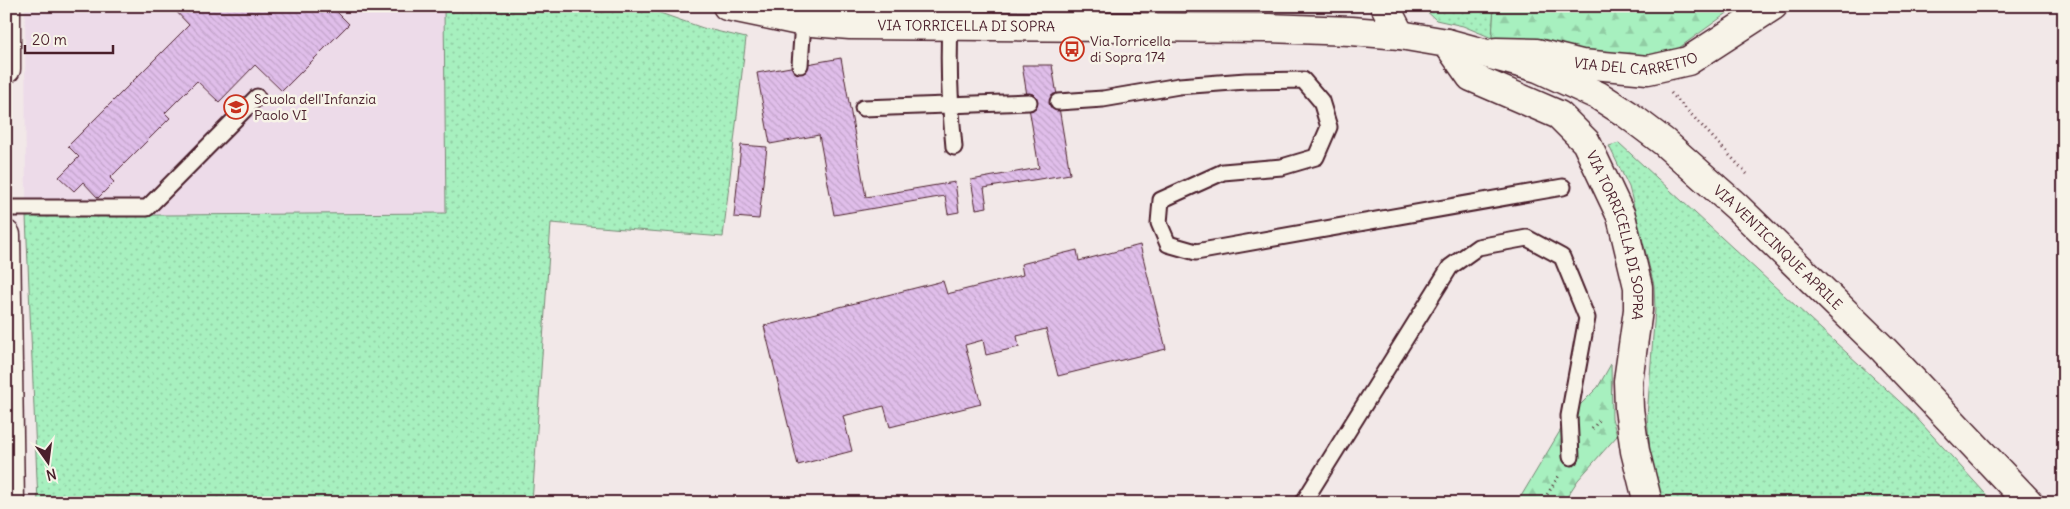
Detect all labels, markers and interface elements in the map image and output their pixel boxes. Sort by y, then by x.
street label: VIA TORRICELLA DI SOPRA [877,16,1055,35]
scale bar [25,22,112,54]
text: 20 m [32,30,67,49]
place label: Via Torricella di Sopra 174 [1090,32,1171,66]
bus stop icon: Via Torricella di Sopra 174 [1059,36,1085,62]
street label: VIA DEL CARRETTO [1572,48,1702,79]
place label: Scuola dell'Infanzia Paolo VI [254,90,376,124]
school or university icon: Scuola dell'Infanzia Paolo VI [223,94,249,120]
street label: VIA TORRICELLA DI SOPRA [1582,148,1647,321]
street label: VIA VENTICINQUE APRILE [1710,181,1846,314]
north arrow [22,436,72,486]
text: N [44,465,58,485]

